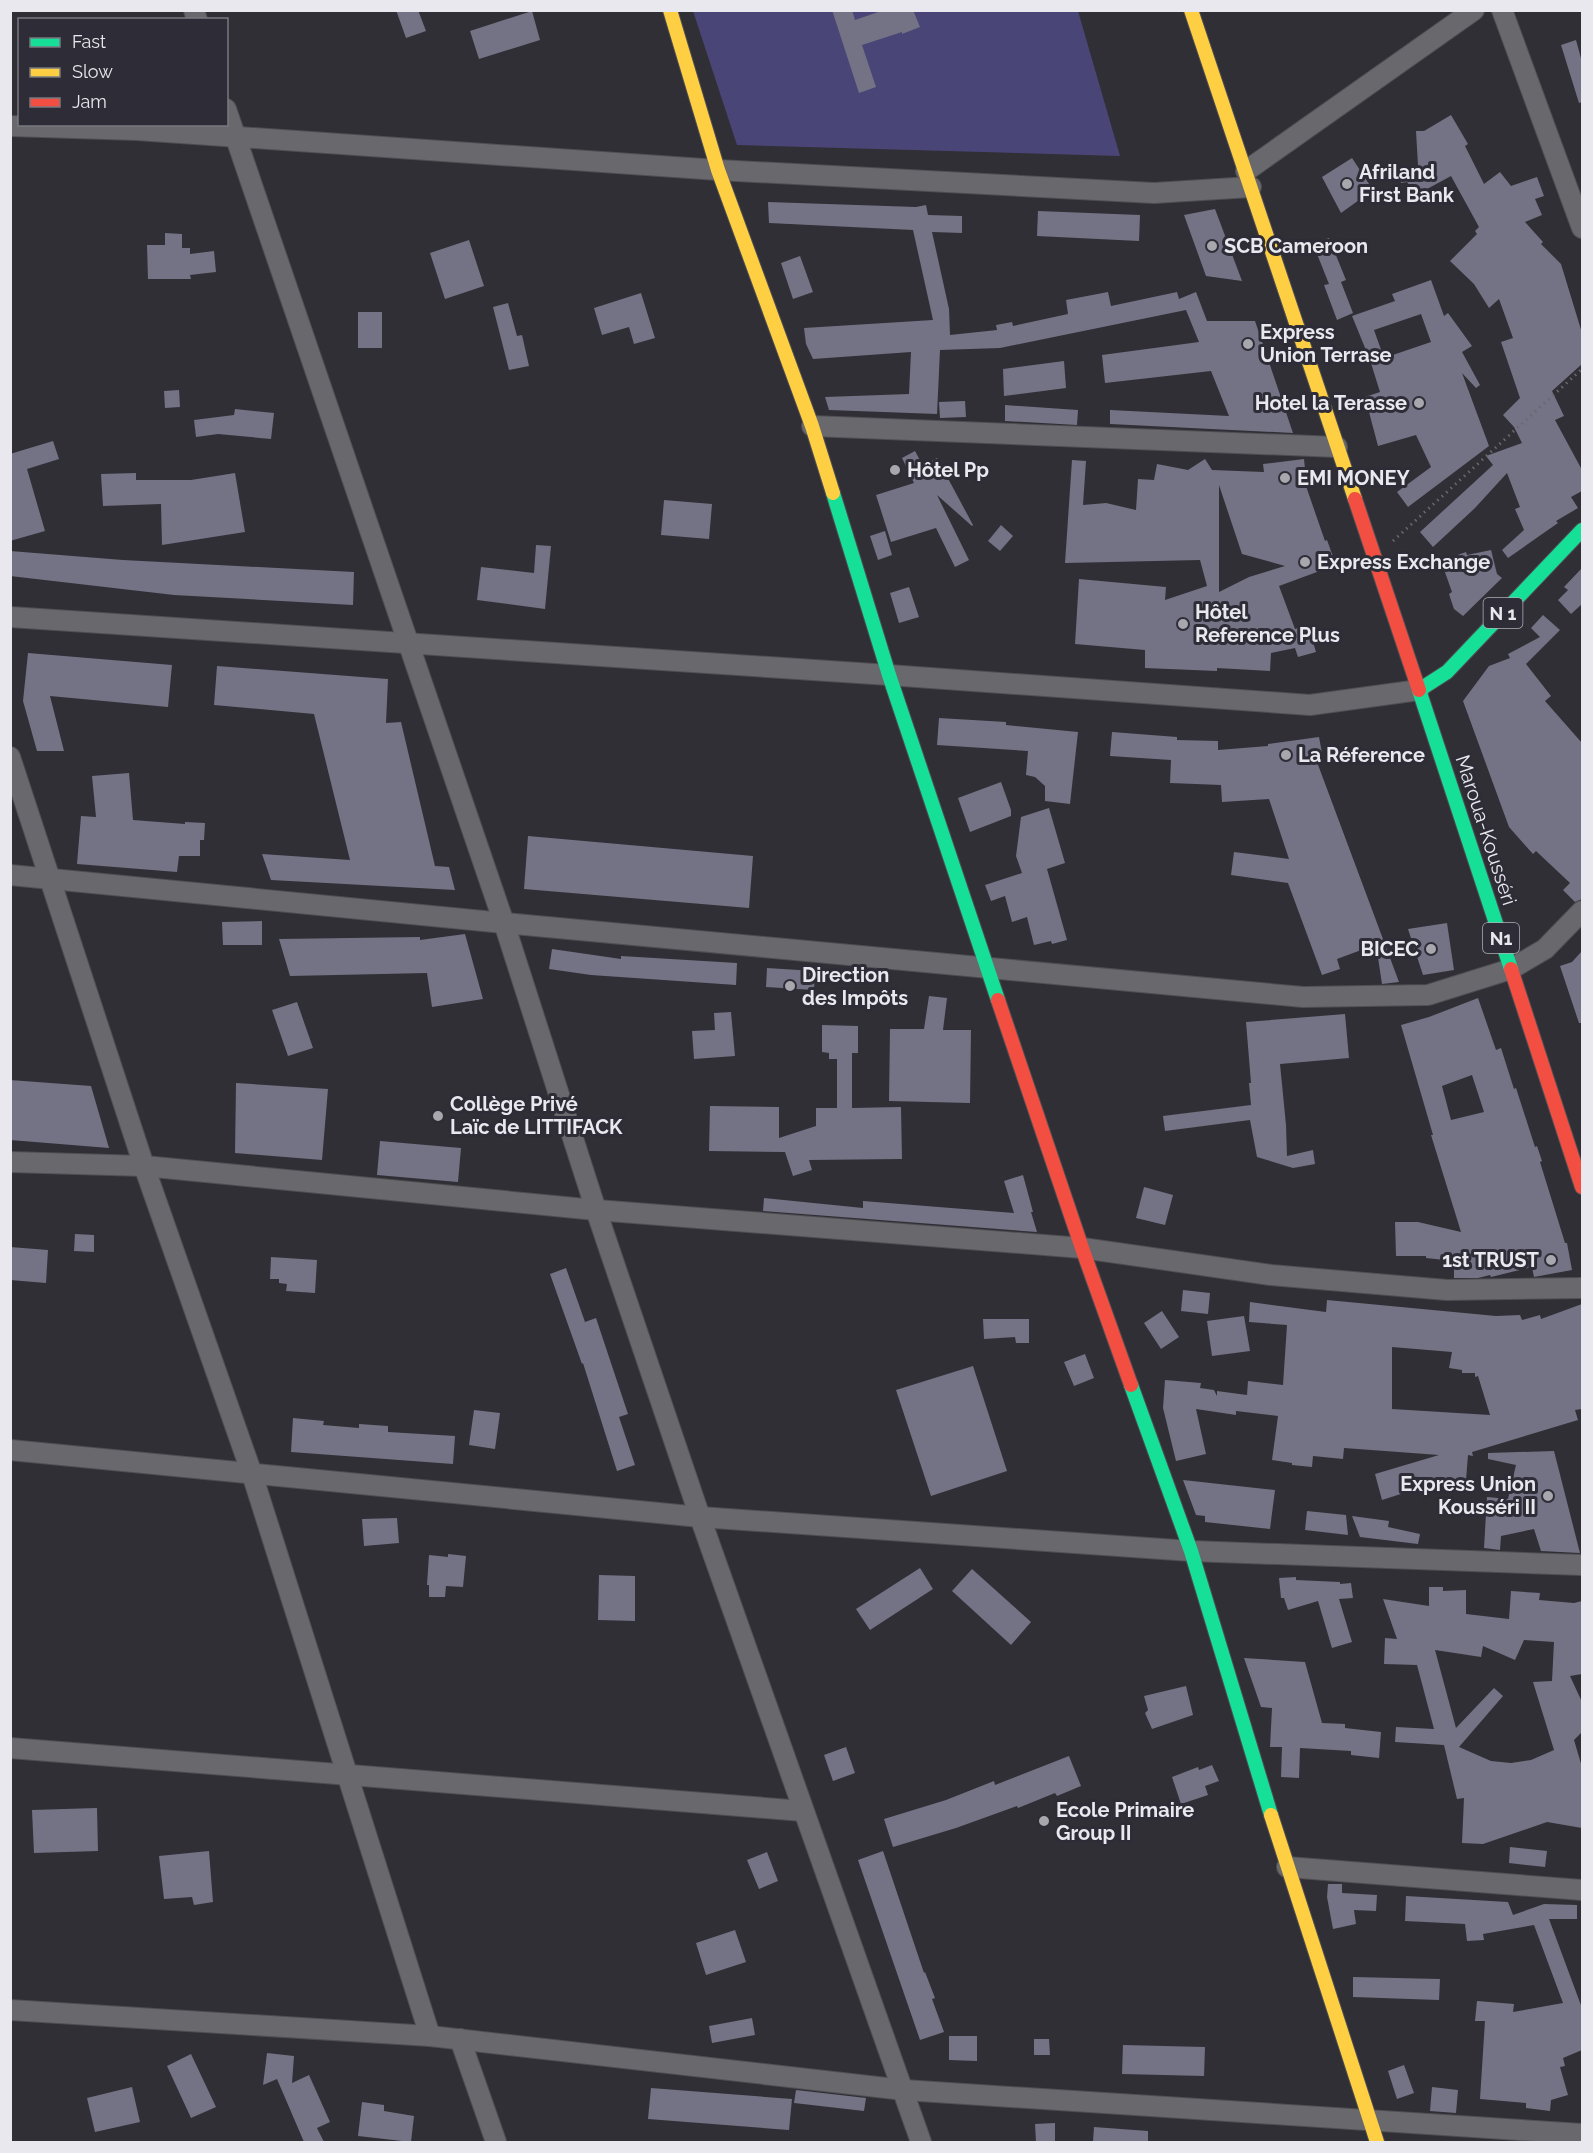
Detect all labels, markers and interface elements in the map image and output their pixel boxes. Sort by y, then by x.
legend [18,18,228,126]
text: Fast [72,31,106,52]
text: Slow [72,61,113,82]
text: Jam [72,91,107,112]
place label: Afriland First Bank [1359,160,1455,207]
marker: Afriland First Bank [1340,177,1354,191]
place label: SCB Cameroon [1224,234,1368,258]
marker: SCB Cameroon [1205,239,1219,253]
place label: Express Union Terrase [1260,320,1392,367]
marker: Express Union Terrase [1241,337,1255,351]
place label: Hotel la Terasse [1255,391,1407,415]
marker: Hotel la Terasse [1412,396,1426,410]
place label: Hôtel Pp [907,458,989,482]
marker: Hôtel Pp [888,463,902,477]
place label: EMI MONEY [1297,466,1411,490]
marker: EMI MONEY [1278,471,1292,485]
place label: Express Exchange [1317,550,1490,574]
marker: Express Exchange [1298,555,1312,569]
road number: N 1 [1484,598,1522,628]
place label: Hôtel Reference Plus [1195,600,1340,647]
marker: Hôtel Reference Plus [1176,617,1190,631]
place label: La Réference [1298,743,1425,767]
marker: La Réference [1279,748,1293,762]
street label: Maroua-Kousséri [1450,752,1522,908]
road number: N1 [1483,923,1519,953]
place label: BICEC [1360,937,1419,961]
marker: BICEC [1424,942,1438,956]
place label: Direction des Impôts [802,963,908,1010]
marker: Direction des Impôts [783,979,797,993]
place label: Collège Privé Laïc de LITTIFACK [450,1092,623,1139]
marker: Collège Privé Laïc de LITTIFACK [431,1109,445,1123]
place label: 1st TRUST [1442,1248,1540,1272]
marker: 1st TRUST [1544,1253,1558,1267]
place label: Express Union Kousséri II [1400,1472,1536,1519]
marker: Express Union Kousséri II [1541,1489,1555,1503]
place label: Ecole Primaire Group II [1056,1798,1194,1845]
marker: Ecole Primaire Group II [1037,1814,1051,1828]

